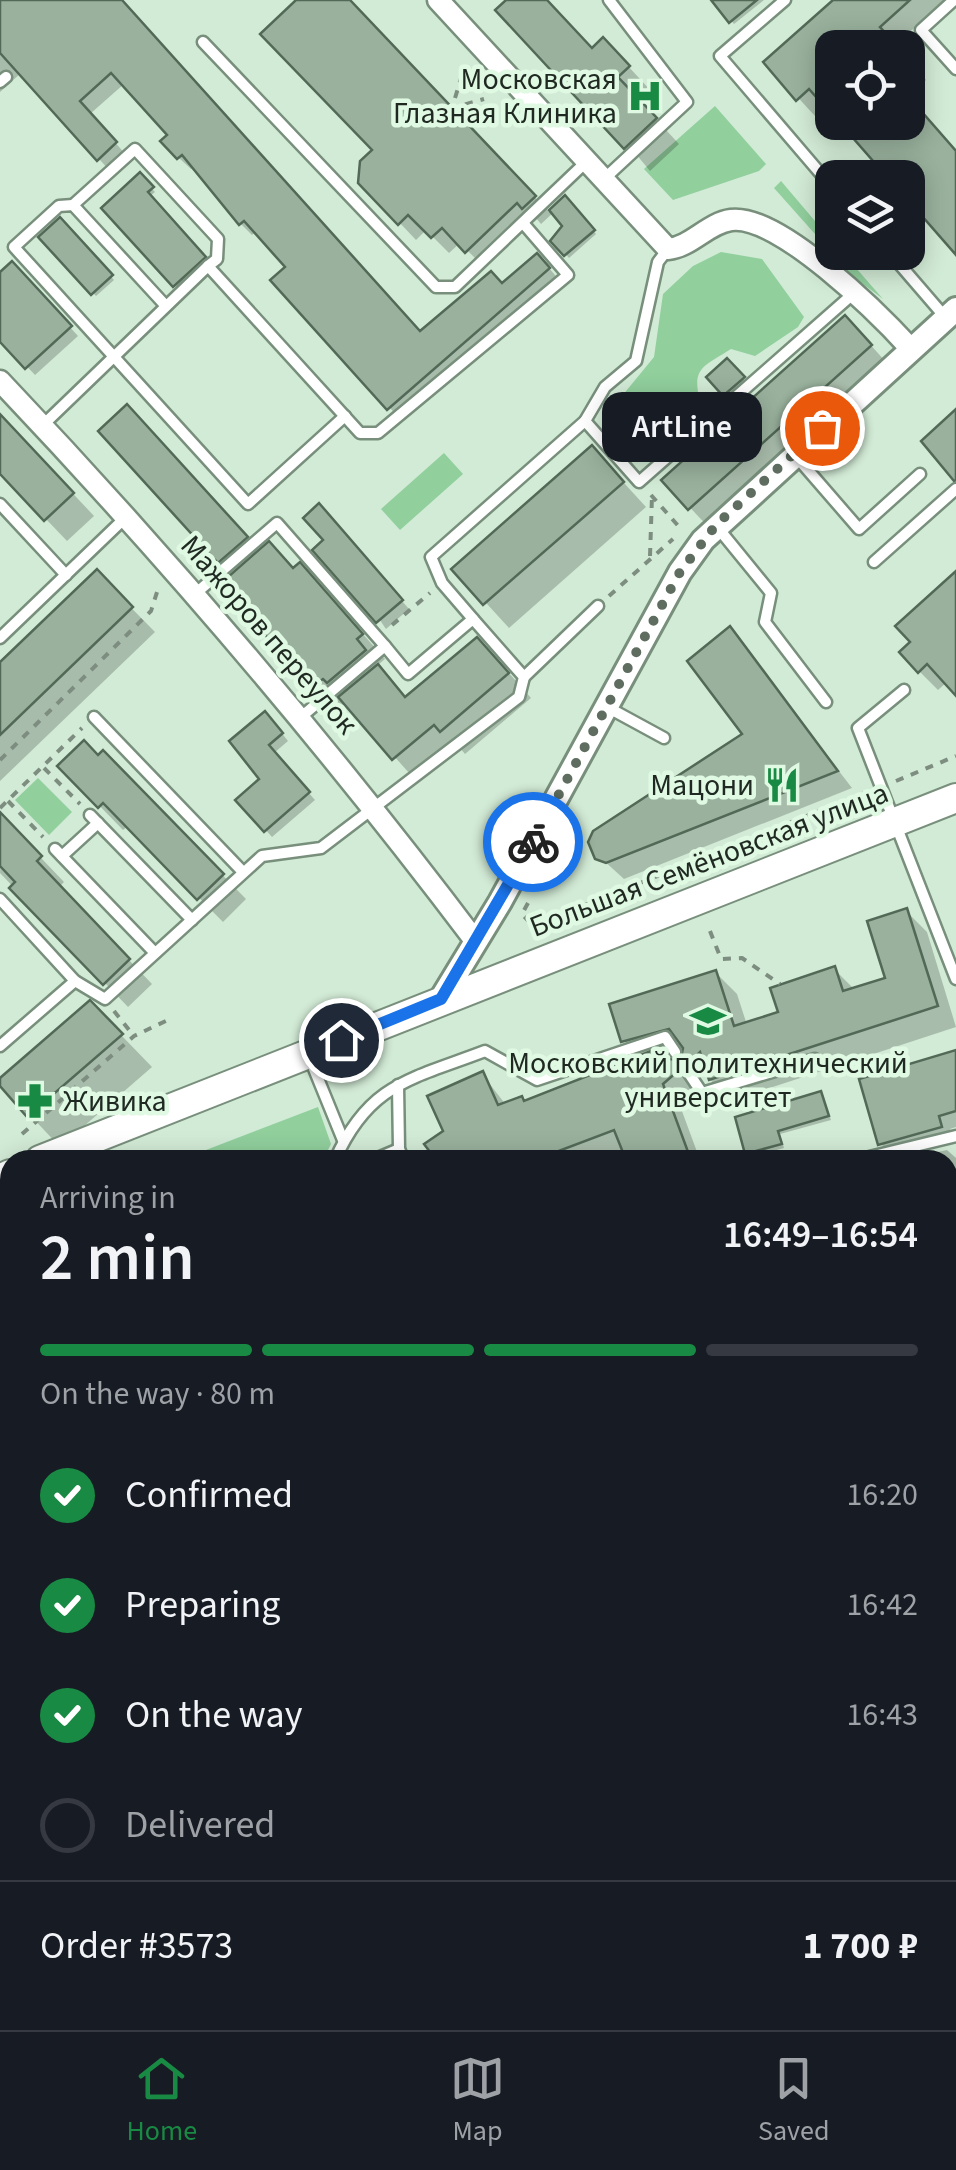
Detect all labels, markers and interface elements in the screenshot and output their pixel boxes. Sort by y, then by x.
map controls [815,30,925,270]
button: locate [815,30,925,140]
place label: Московская Глазная Клиника [393,58,617,135]
hospital icon: Московская Глазная Клиника [626,77,664,115]
button: layers [815,160,925,270]
pin [780,386,865,471]
callout: ArtLine [602,393,762,463]
icon: bag [795,401,850,456]
text: ArtLine [632,404,732,450]
street label: Мажоров переулок [170,526,368,744]
place label: Мацони [650,764,754,807]
restaurant icon: Мацони [763,766,801,804]
street label: Большая Семёновская улица [523,772,895,948]
courier [483,792,583,892]
icon: bike [506,815,561,870]
pin [299,998,384,1083]
school or university icon: Московский политехнический университет [689,1002,727,1040]
icon: home [314,1013,369,1068]
place label: Московский политехнический университет [508,1042,908,1119]
place label: Живика [63,1080,167,1123]
pharmacy icon: Живика [16,1082,54,1120]
text: Arriving in [40,1175,176,1221]
text: 16:49–16:54 [723,1208,918,1262]
text: 2 min [40,1212,195,1305]
text: On the way · 80 m [40,1371,275,1417]
icon: check [40,1468,95,1523]
text: Confirmed [125,1468,293,1522]
text: 16:20 [846,1472,918,1518]
icon: check [40,1578,95,1633]
text: Preparing [125,1578,280,1632]
text: 16:42 [846,1582,918,1628]
icon: check [40,1688,95,1743]
text: On the way [125,1688,302,1742]
text: 16:43 [846,1692,918,1738]
text: Delivered [125,1798,275,1852]
text: Order #3573 [40,1919,233,1973]
text: 1 700 ₽ [802,1919,918,1973]
tab: Home [126,2051,197,2151]
tab: Map [450,2051,505,2151]
tab: Saved [758,2051,829,2151]

